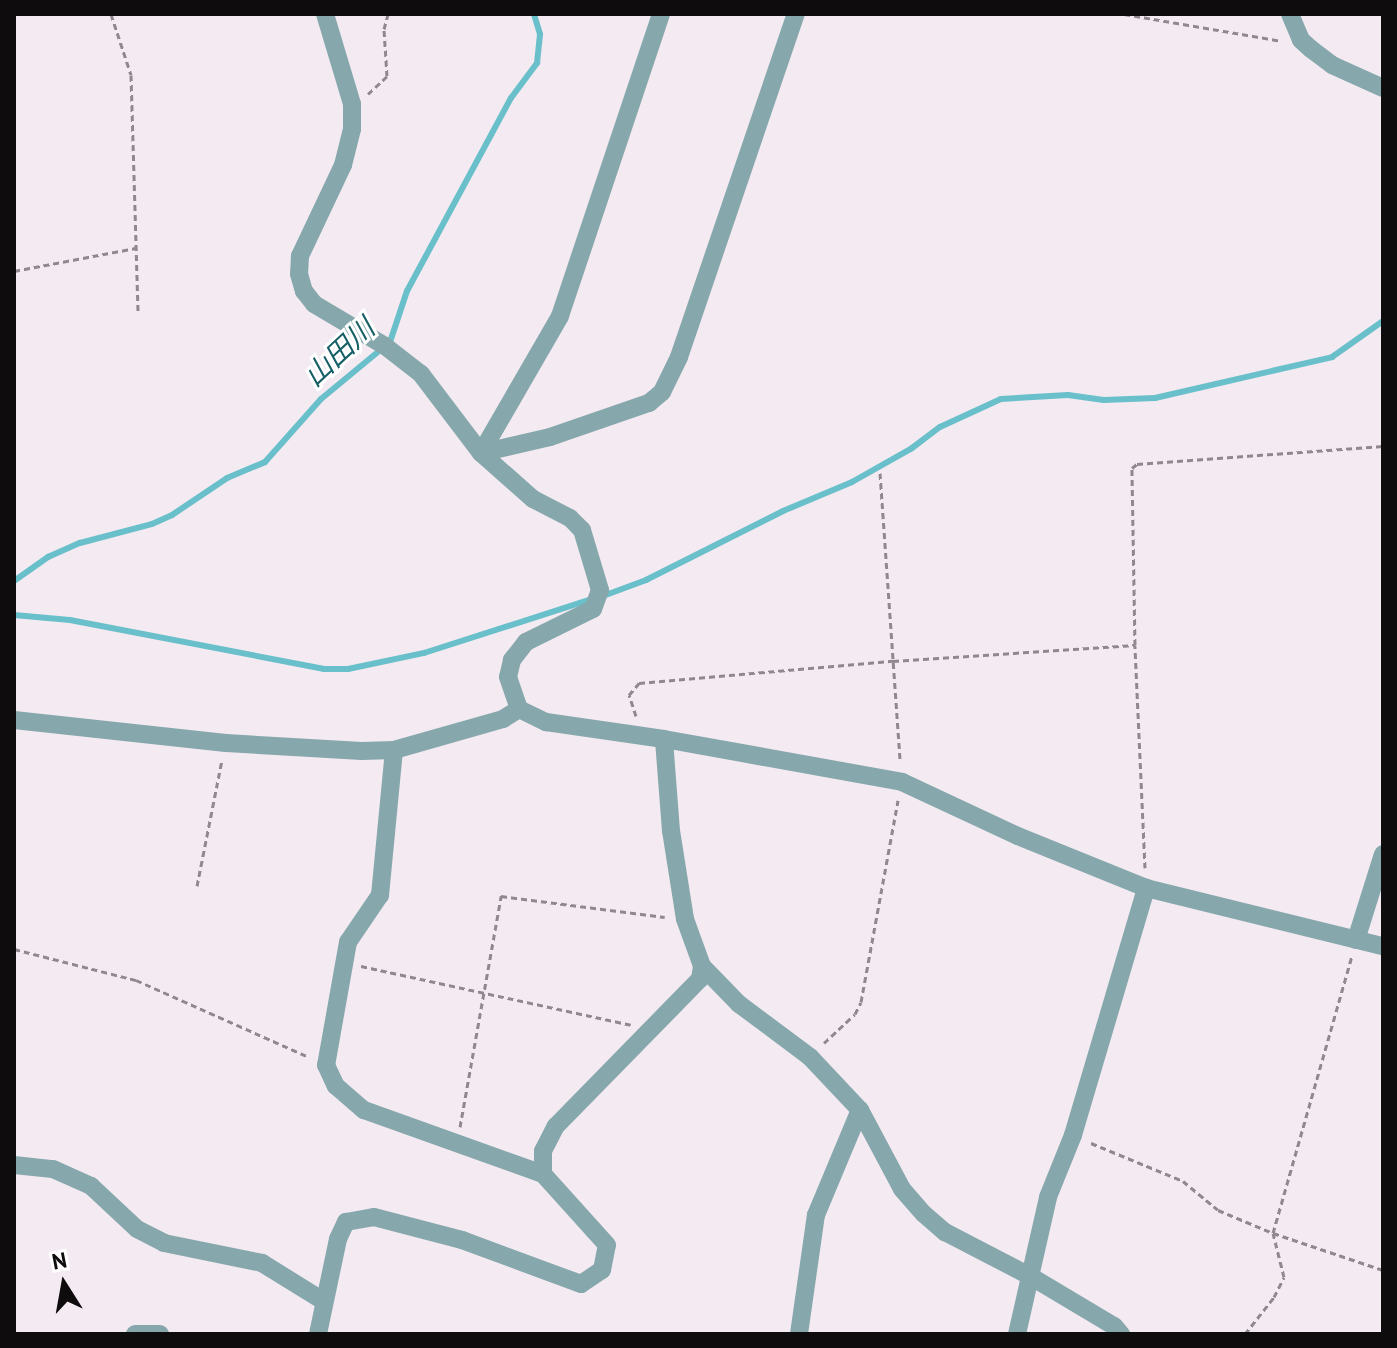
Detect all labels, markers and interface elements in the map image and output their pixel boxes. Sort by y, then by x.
water label: 山田川 [297,311,381,393]
north arrow [24,1244,104,1324]
text: N [50,1245,69,1276]

